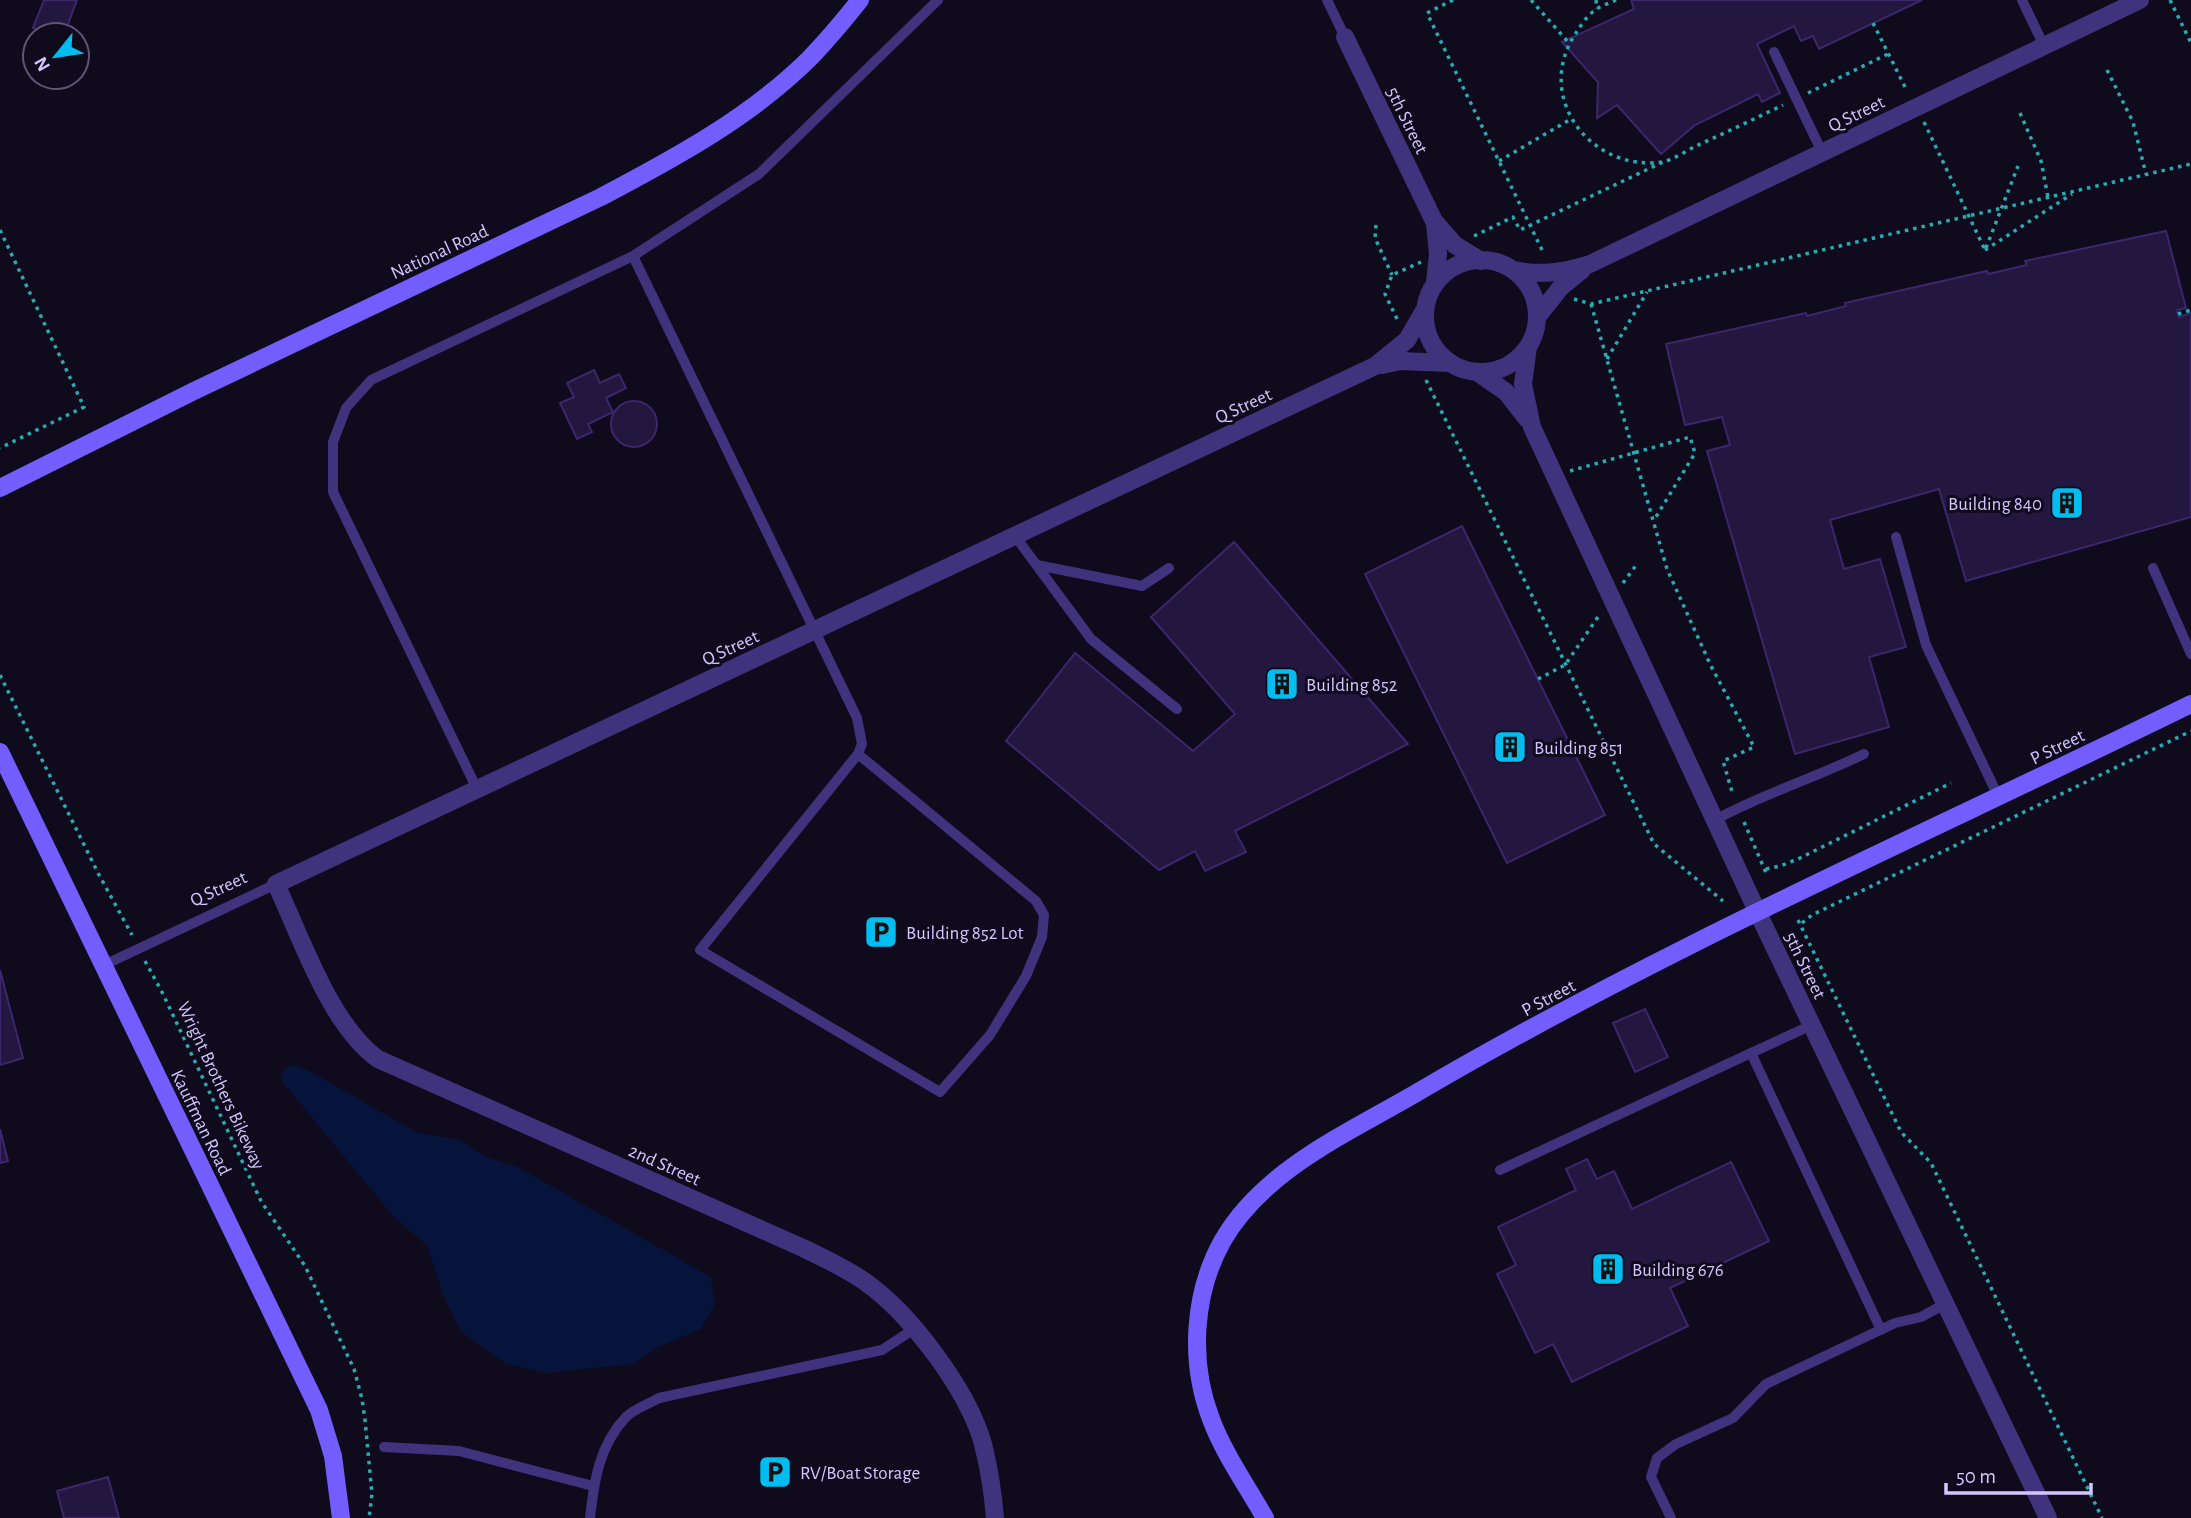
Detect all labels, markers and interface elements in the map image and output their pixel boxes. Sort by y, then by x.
north arrow [21,21,91,91]
text: N [31,53,54,74]
street label: 5th Street [1382,84,1431,157]
street label: Q Street [1826,93,1888,136]
street label: National Road [388,221,492,283]
street label: Q Street [1212,385,1275,428]
building icon: Building 840 [2048,484,2086,522]
place label: Building 840 [1948,495,2042,514]
street label: Q Street [699,627,762,670]
building icon: Building 852 [1263,665,1301,703]
place label: Building 852 [1306,676,1398,695]
street label: P Street [2028,726,2088,769]
building icon: Building 851 [1491,728,1529,766]
place label: Building 851 [1534,739,1623,758]
street label: Q Street [187,868,250,911]
parking icon: Building 852 Lot [862,913,900,951]
place label: Building 852 Lot [906,924,1024,943]
street label: 5th Street [1780,929,1829,1002]
street label: P Street [1519,976,1579,1020]
street label: Wright Brothers Bikeway [173,999,268,1172]
street label: Kauffman Road [167,1067,234,1178]
street label: 2nd Street [626,1141,703,1190]
building icon: Building 676 [1589,1250,1627,1288]
place label: Building 676 [1632,1261,1724,1280]
scale bar [1946,1452,2091,1496]
parking icon: RV/Boat Storage [756,1453,794,1491]
place label: RV/Boat Storage [800,1464,920,1483]
text: 50 m [1956,1466,1996,1487]

